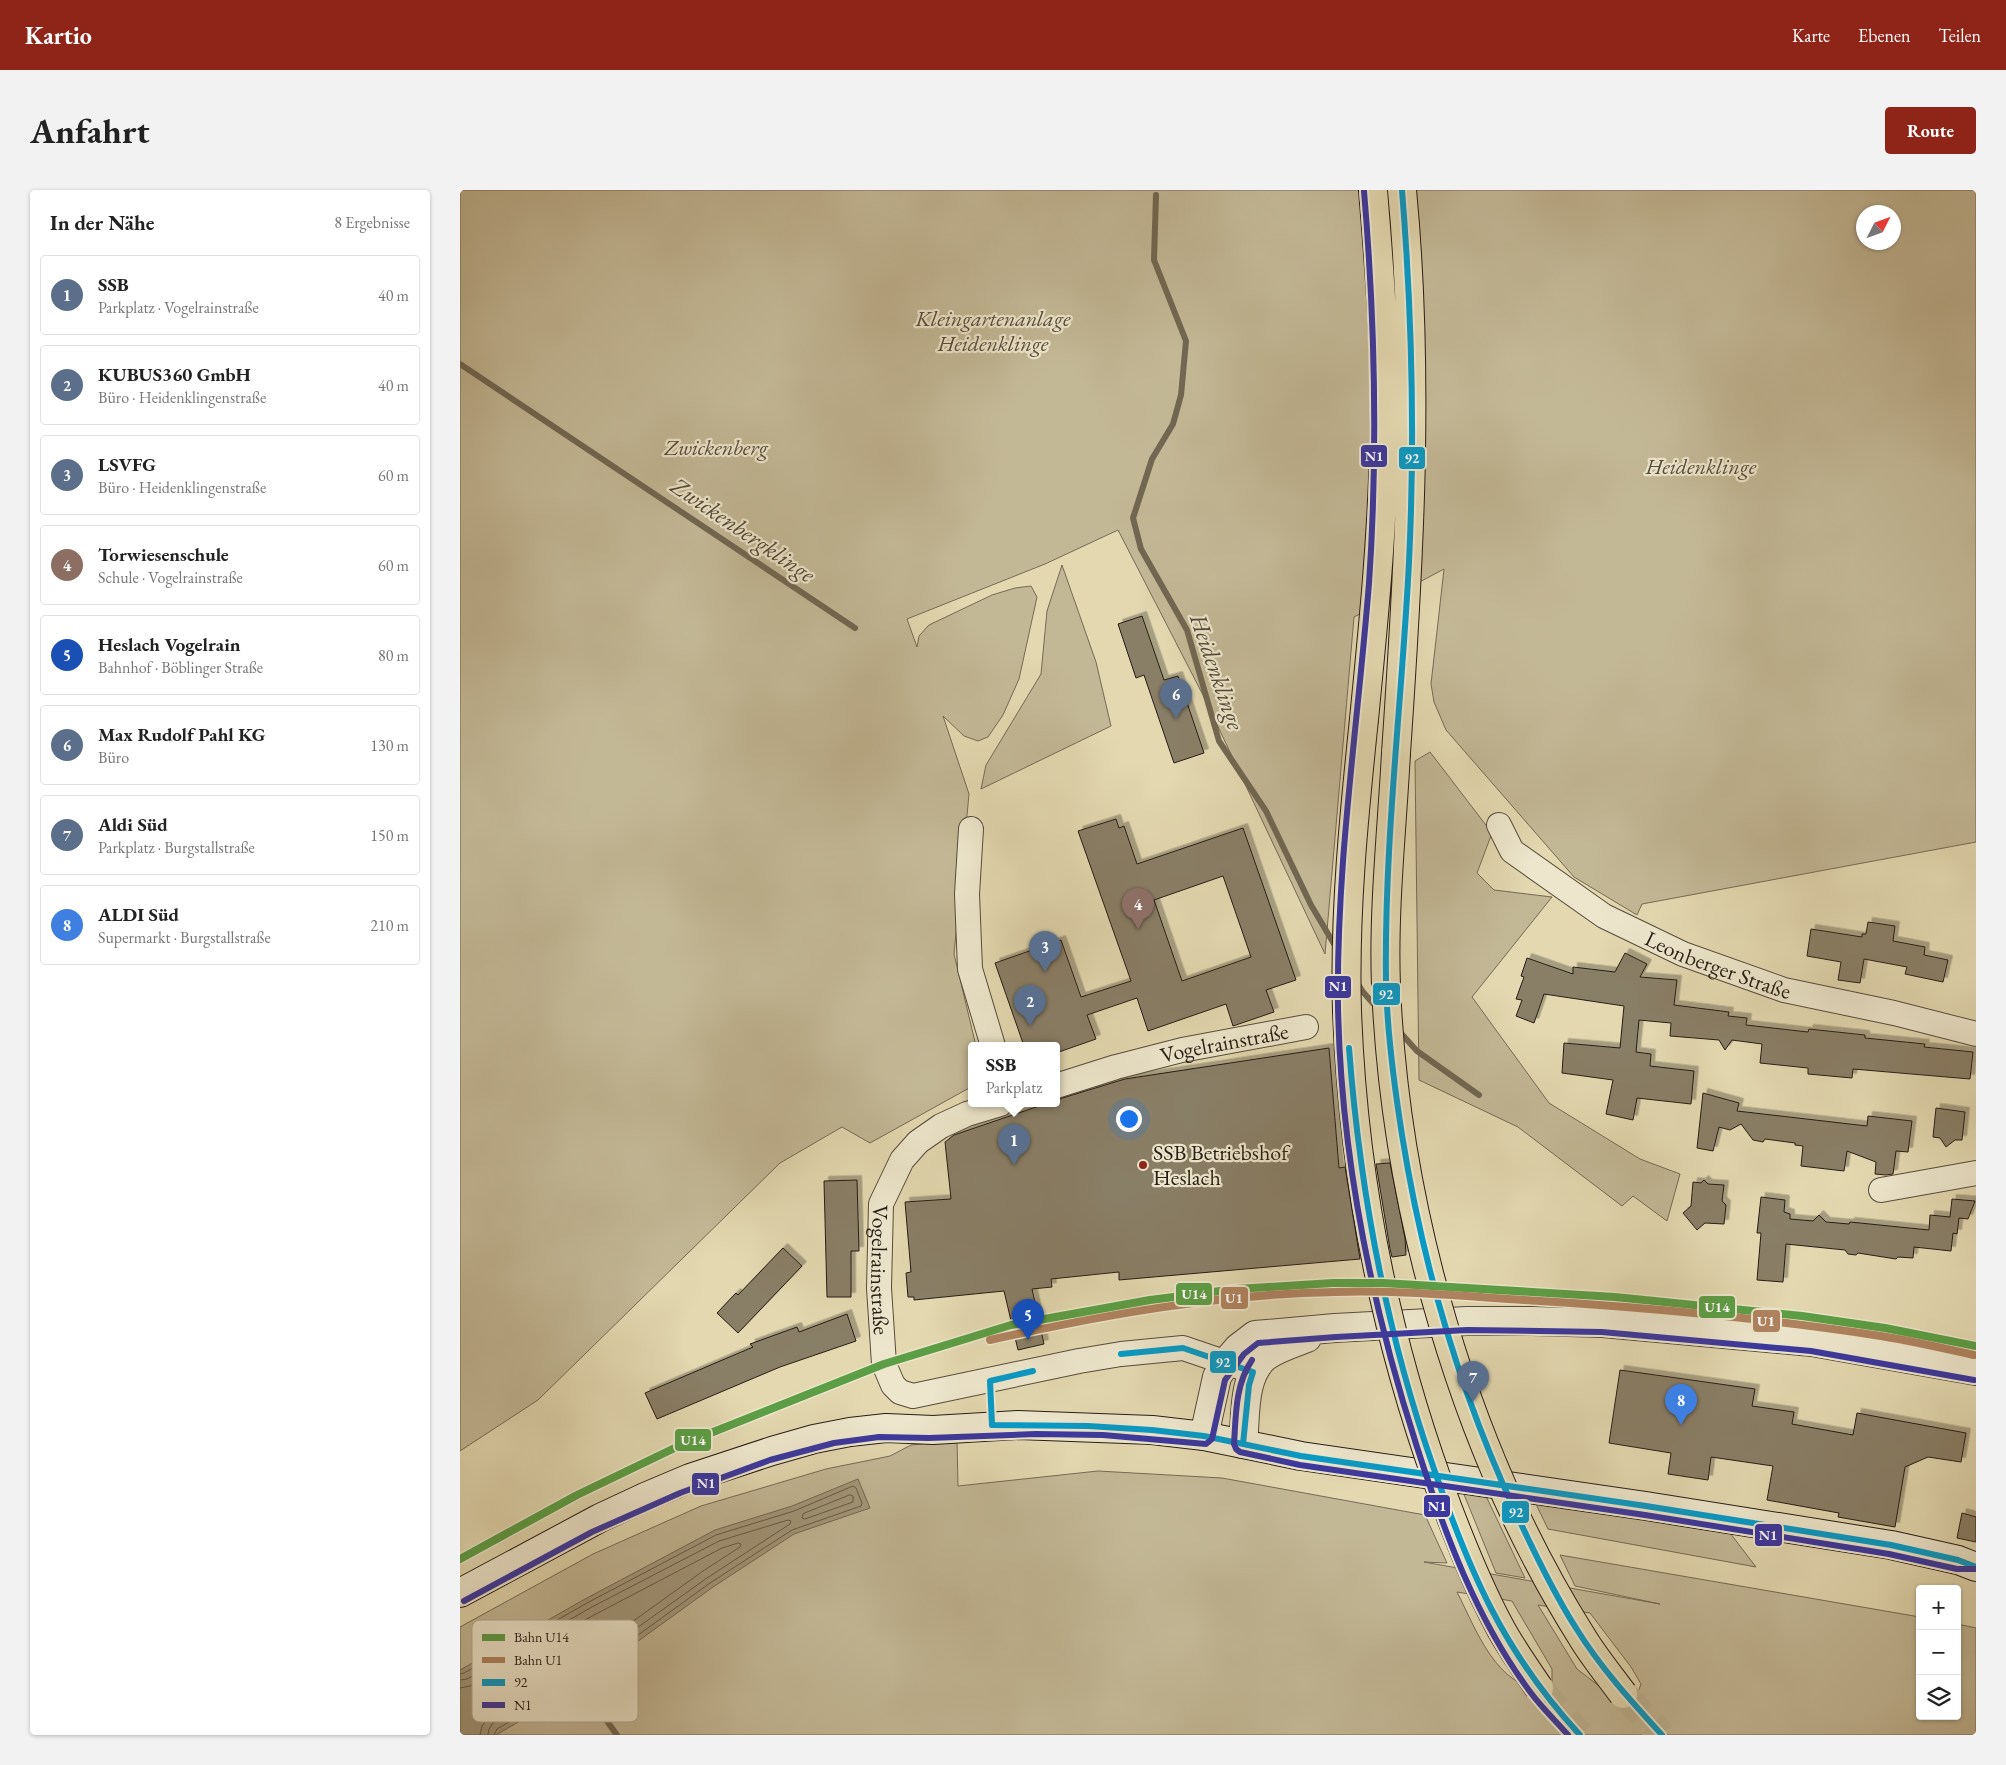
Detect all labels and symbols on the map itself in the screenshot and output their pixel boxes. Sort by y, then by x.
north arrow [1856,205,1901,250]
park label: Kleingartenanlage Heidenklinge [914,304,1071,358]
park label: Zwickenberg [663,433,769,462]
line badge: N1 [1360,444,1388,468]
line badge: 92 [1398,446,1426,470]
text: N1 [1365,447,1383,465]
text: 92 [1405,449,1420,467]
park label: Heidenklinge [1645,452,1757,481]
water label: Zwickenbergklinge [664,469,822,590]
water label: Heidenklinge [1183,609,1252,735]
pin: 6 [1160,678,1192,719]
pin: 4 [1122,888,1154,929]
street label: Leonberger Straße [1640,924,1794,1006]
pin: 3 [1029,931,1061,972]
line badge: N1 [1324,975,1352,999]
text: N1 [1329,977,1347,995]
line badge: 92 [1372,982,1401,1006]
pin: 2 [1014,985,1046,1026]
text: 92 [1379,985,1394,1003]
street label: Vogelrainstraße [1157,1016,1291,1070]
your location [1116,1106,1142,1132]
pin: 1 [998,1124,1030,1165]
place label: SSB Betriebshof Heslach [1153,1138,1291,1192]
marker: SSB Betriebshof Heslach [1137,1159,1149,1171]
street label: Vogelrainstraße [864,1205,896,1336]
line badge: U14 [1175,1282,1213,1306]
text: U14 [1181,1285,1207,1303]
line badge: U1 [1220,1286,1249,1310]
text: U1 [1225,1289,1243,1307]
line badge: U14 [1698,1295,1736,1319]
text: U14 [1704,1298,1730,1316]
pin: 5 [1012,1299,1044,1340]
line badge: U1 [1752,1309,1781,1333]
text: U1 [1757,1312,1775,1330]
line badge: 92 [1209,1350,1237,1374]
text: 92 [1216,1353,1231,1371]
pin: 7 [1457,1361,1489,1402]
pin: 8 [1665,1384,1697,1425]
line badge: U14 [674,1428,712,1452]
text: U14 [680,1431,706,1449]
line badge: N1 [691,1472,720,1496]
text: N1 [697,1474,715,1492]
line badge: N1 [1423,1494,1451,1518]
text: N1 [1428,1497,1446,1515]
line badge: 92 [1501,1500,1530,1524]
text: 92 [1509,1503,1524,1521]
line badge: N1 [1754,1523,1783,1547]
text: N1 [1759,1526,1777,1544]
legend [472,1620,638,1722]
text: Bahn U14 [514,1628,569,1646]
text: Bahn U1 [514,1651,562,1669]
text: 92 [514,1673,528,1691]
text: N1 [514,1696,532,1714]

